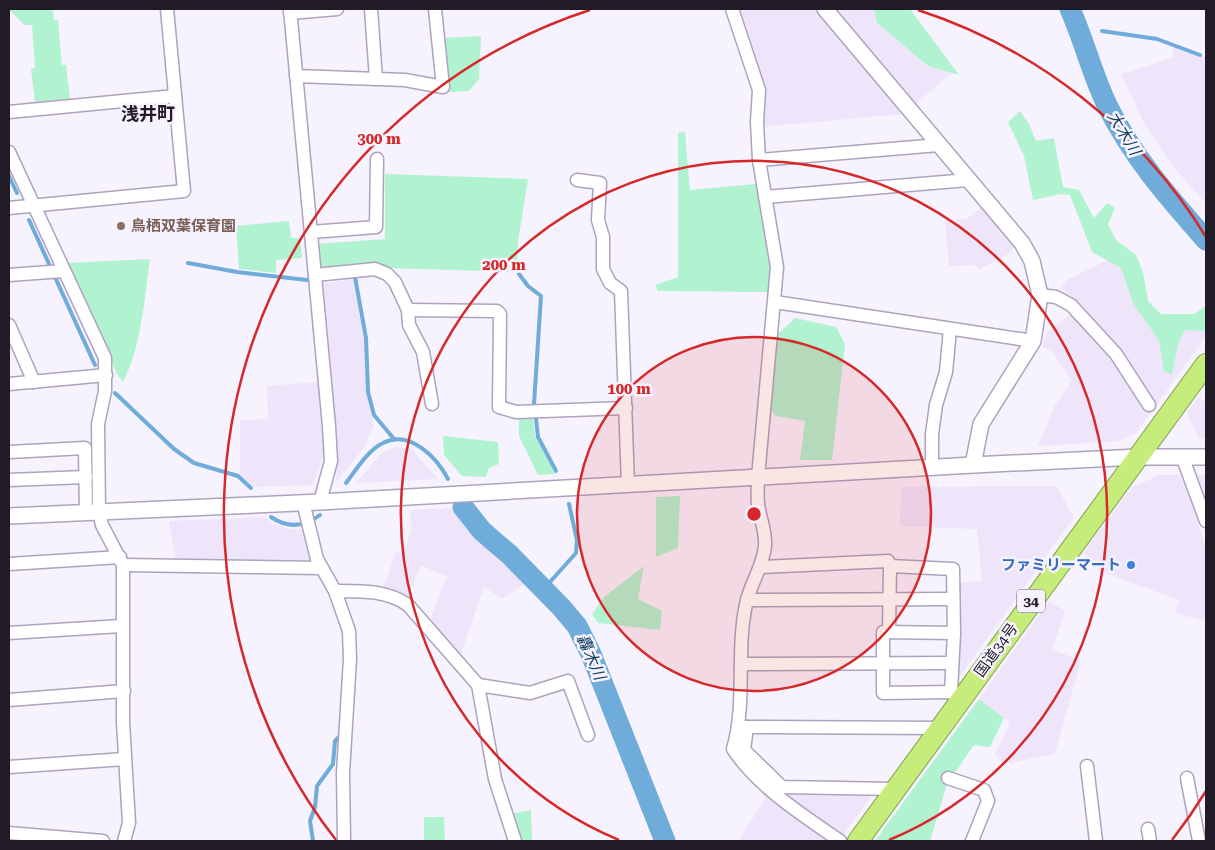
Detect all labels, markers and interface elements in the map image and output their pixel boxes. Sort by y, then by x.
district label: 浅井町 [121,103,175,124]
water label: 大木川 [1103,108,1146,160]
text: 300 m [357,130,401,148]
place label: 鳥栖双葉保育園 [131,217,236,235]
marker: 鳥栖双葉保育園 [115,220,127,232]
text: 200 m [482,256,526,274]
text: 100 m [607,380,651,398]
centre of rings [745,505,763,523]
place label: ファミリーマート [1001,556,1121,574]
marker: ファミリーマート [1125,559,1137,571]
road number: 34 [1017,590,1045,612]
street label: 国道34号 [971,620,1021,680]
water label: 轟木川 [573,631,610,685]

